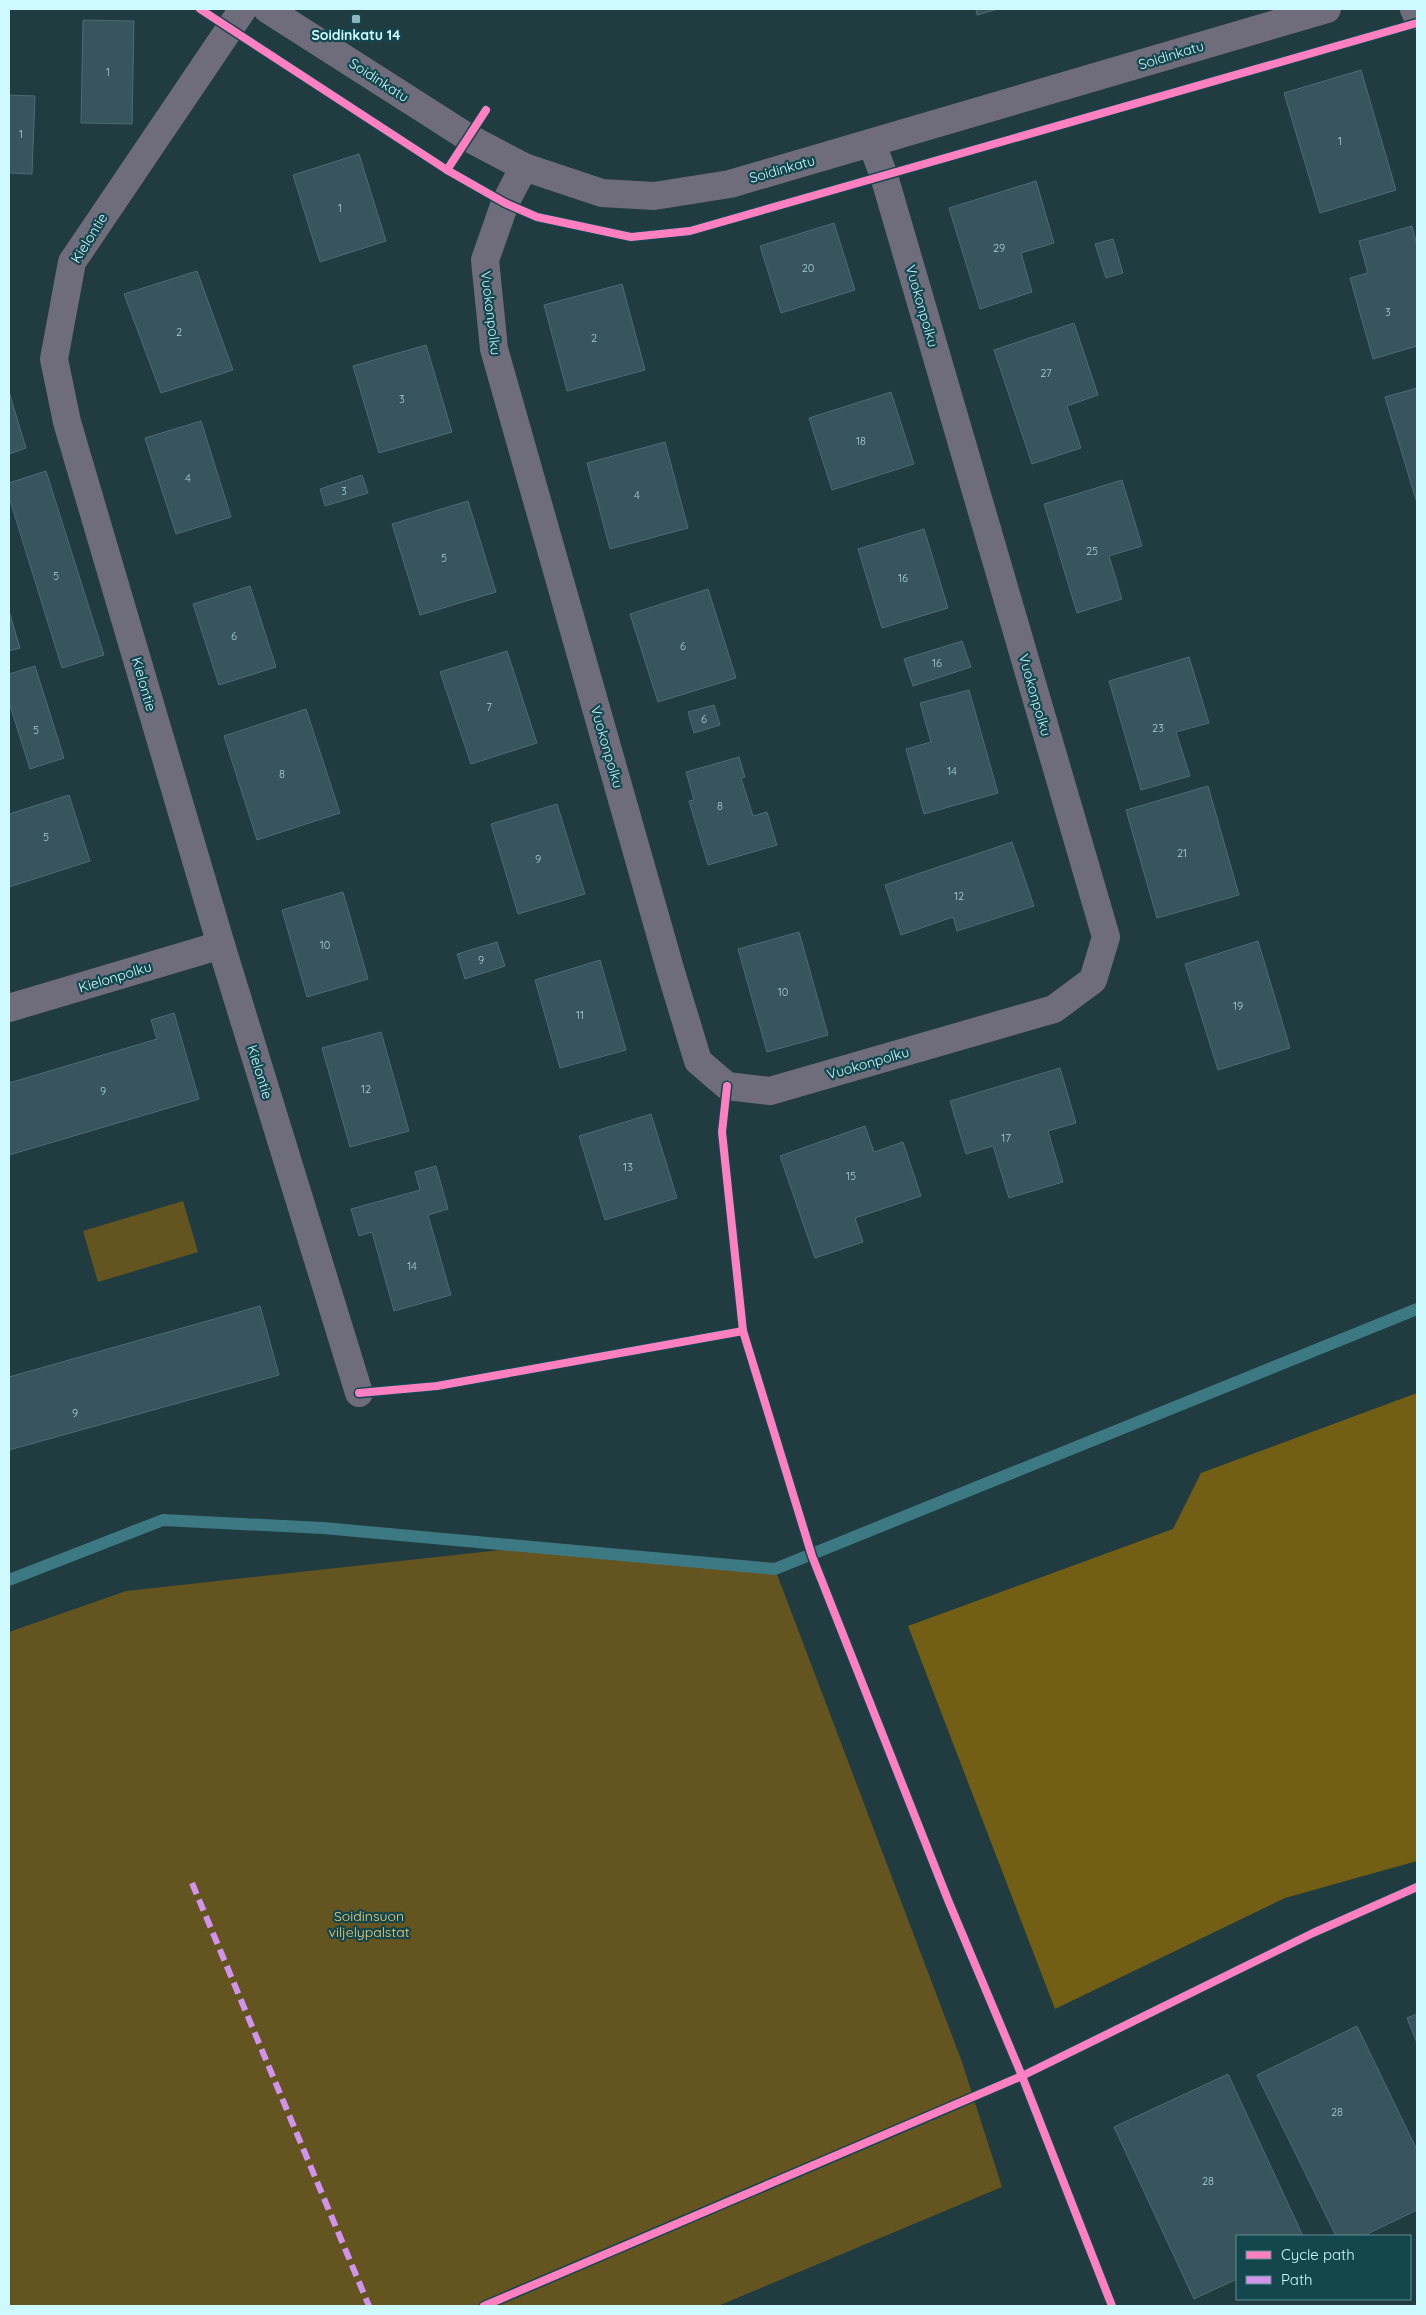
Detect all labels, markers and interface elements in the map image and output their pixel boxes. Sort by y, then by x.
marker: Soidinkatu 14 [350,13,362,25]
place label: Soidinkatu 14 [311,26,401,44]
street label: Soidinkatu [1136,37,1206,73]
street label: Soidinkatu [346,54,412,106]
house number: 1 [106,65,110,79]
house number: 1 [19,127,23,141]
house number: 1 [1338,134,1342,148]
street label: Soidinkatu [747,151,817,187]
house number: 1 [338,201,342,215]
street label: Kielontie [67,210,111,266]
house number: 29 [993,241,1005,255]
house number: 20 [802,261,814,275]
street label: Vuokonpolku [902,263,942,349]
street label: Vuokonpolku [477,270,505,356]
house number: 3 [1385,305,1391,319]
house number: 2 [176,325,182,339]
house number: 2 [591,331,597,345]
house number: 27 [1040,366,1052,380]
house number: 3 [399,392,405,406]
house number: 18 [856,434,866,448]
house number: 4 [185,471,191,485]
house number: 3 [341,484,347,498]
house number: 4 [634,488,640,502]
house number: 25 [1086,544,1098,558]
house number: 5 [441,551,447,565]
house number: 5 [53,569,59,583]
house number: 16 [898,571,908,585]
house number: 6 [231,629,237,643]
house number: 6 [680,639,686,653]
street label: Vuokonpolku [1015,652,1055,738]
street label: Kielontie [128,655,160,713]
house number: 16 [932,656,942,670]
house number: 7 [486,700,492,714]
street label: Vuokonpolku [587,704,627,790]
house number: 6 [701,712,707,726]
house number: 23 [1152,721,1164,735]
house number: 5 [33,723,39,737]
house number: 14 [947,764,957,778]
house number: 8 [279,767,285,781]
house number: 8 [717,799,723,813]
house number: 5 [43,830,49,844]
house number: 21 [1177,846,1187,860]
house number: 9 [535,852,541,866]
house number: 12 [954,889,964,903]
house number: 10 [320,938,330,952]
house number: 9 [478,953,484,967]
street label: Kielonpolku [76,957,154,997]
house number: 10 [778,985,788,999]
house number: 19 [1233,999,1243,1013]
house number: 11 [576,1008,584,1022]
street label: Kielontie [243,1043,277,1101]
street label: Vuokonpolku [825,1043,911,1083]
house number: 12 [361,1082,371,1096]
house number: 9 [100,1084,106,1098]
house number: 17 [1001,1131,1011,1145]
house number: 13 [623,1160,633,1174]
house number: 15 [846,1169,856,1183]
house number: 14 [407,1259,417,1273]
house number: 9 [72,1406,78,1420]
park label: Soidinsuon viljelypalstat [329,1907,410,1941]
house number: 28 [1331,2105,1343,2119]
house number: 28 [1202,2174,1214,2188]
legend [1236,2235,1411,2300]
text: Cycle path [1281,2245,1355,2264]
text: Path [1281,2270,1313,2289]

